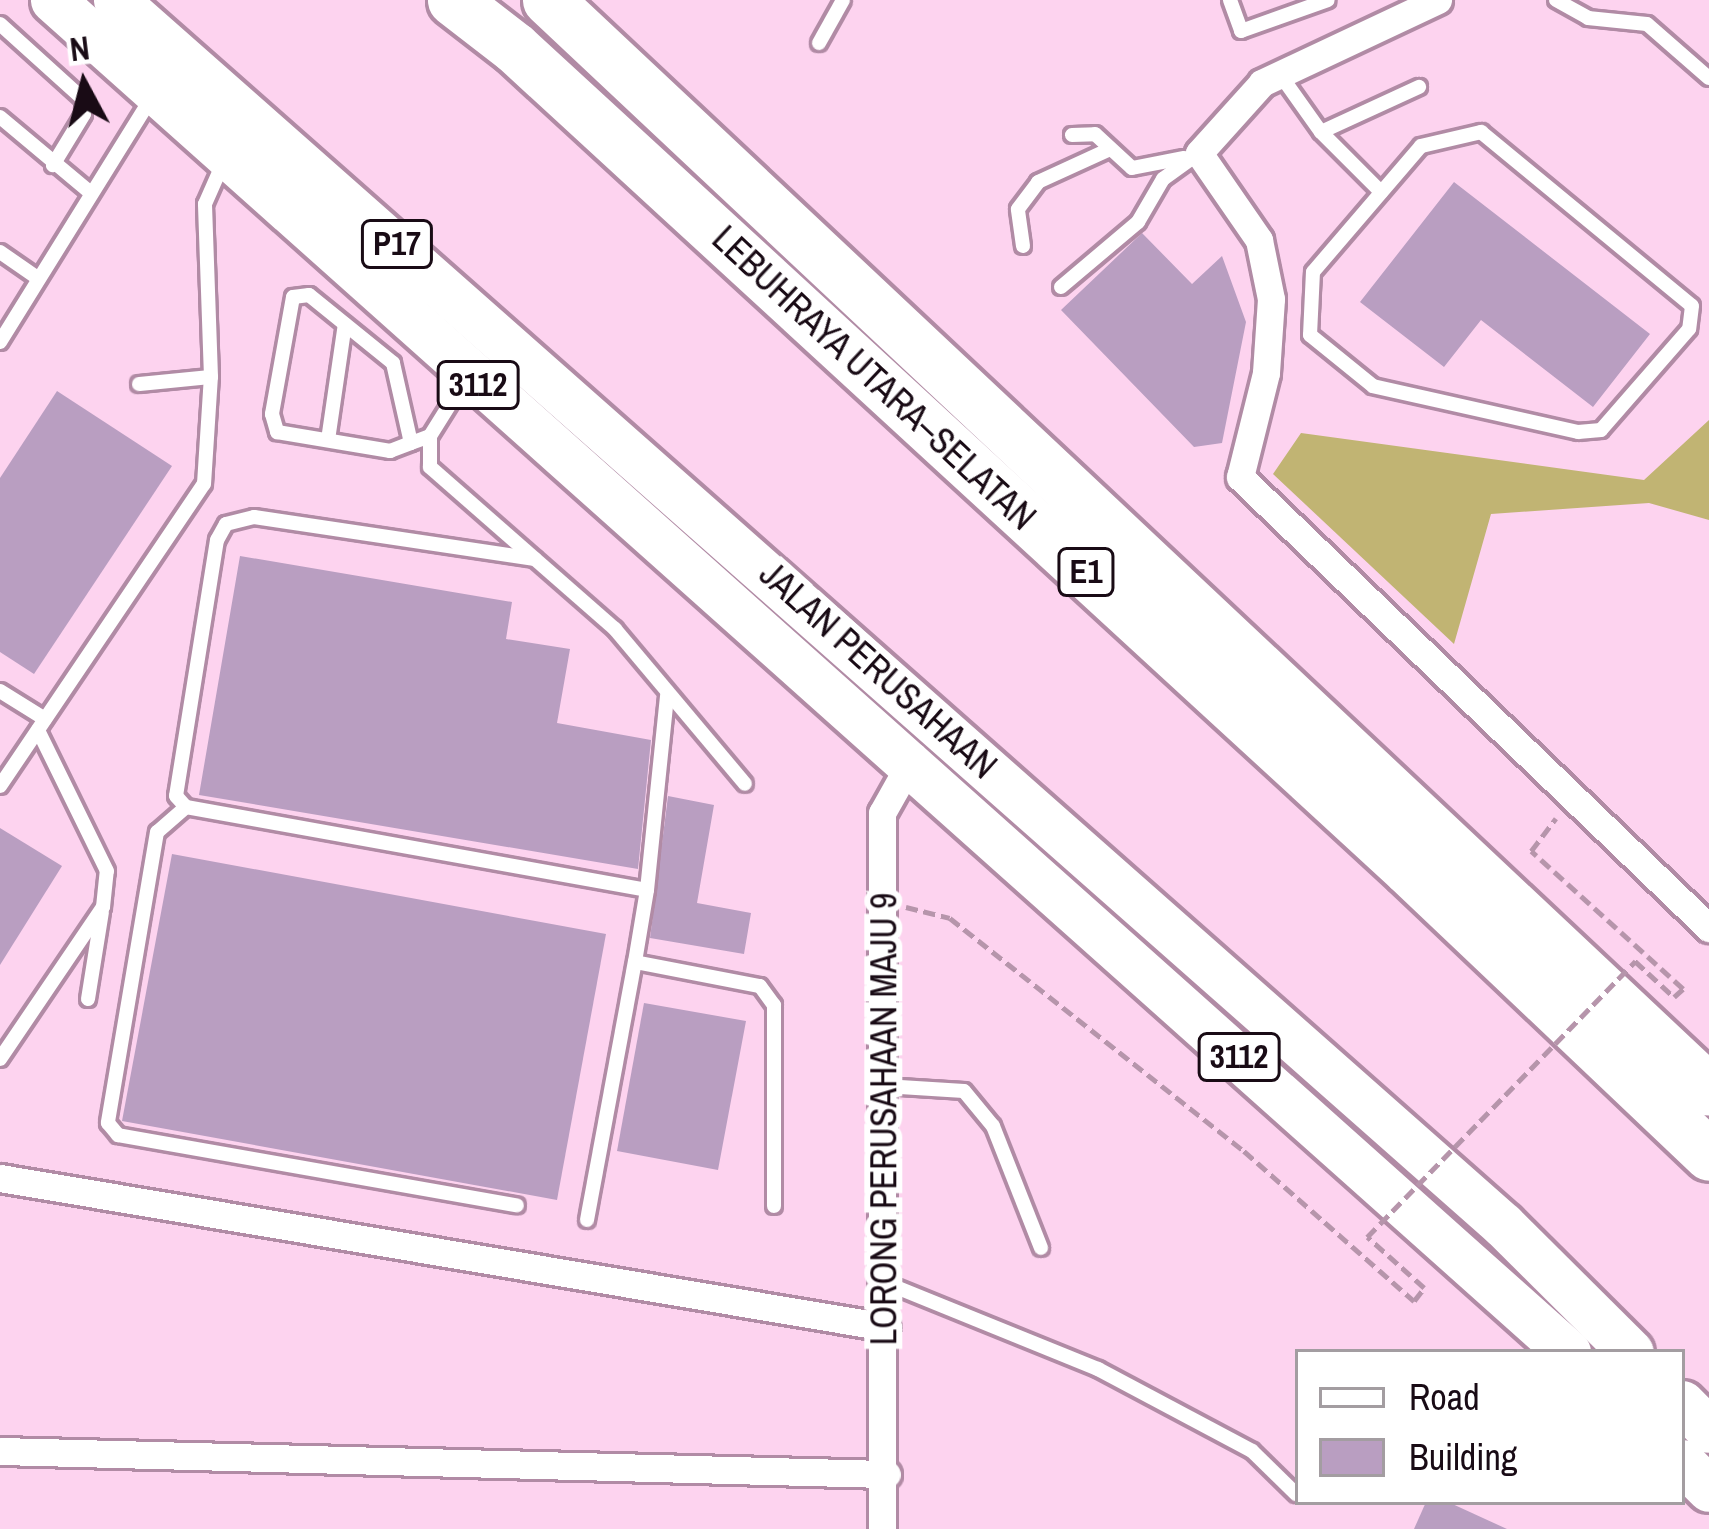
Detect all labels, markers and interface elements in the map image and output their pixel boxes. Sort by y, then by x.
north arrow [24,24,144,144]
text: N [67,25,92,71]
road number: P17 [358,217,436,271]
street label: LEBUHRAYA UTARA–SELATAN [703,217,1045,539]
road number: 3112 [436,358,520,412]
road number: E1 [1056,545,1116,599]
street label: JALAN PERUSAHAAN [751,552,1005,788]
street label: LORONG PERUSAHAAN MAJU 9 [862,893,906,1345]
road number: 3112 [1197,1030,1281,1084]
legend [1295,1349,1685,1505]
text: Road [1409,1373,1480,1421]
text: Building [1409,1433,1517,1481]

